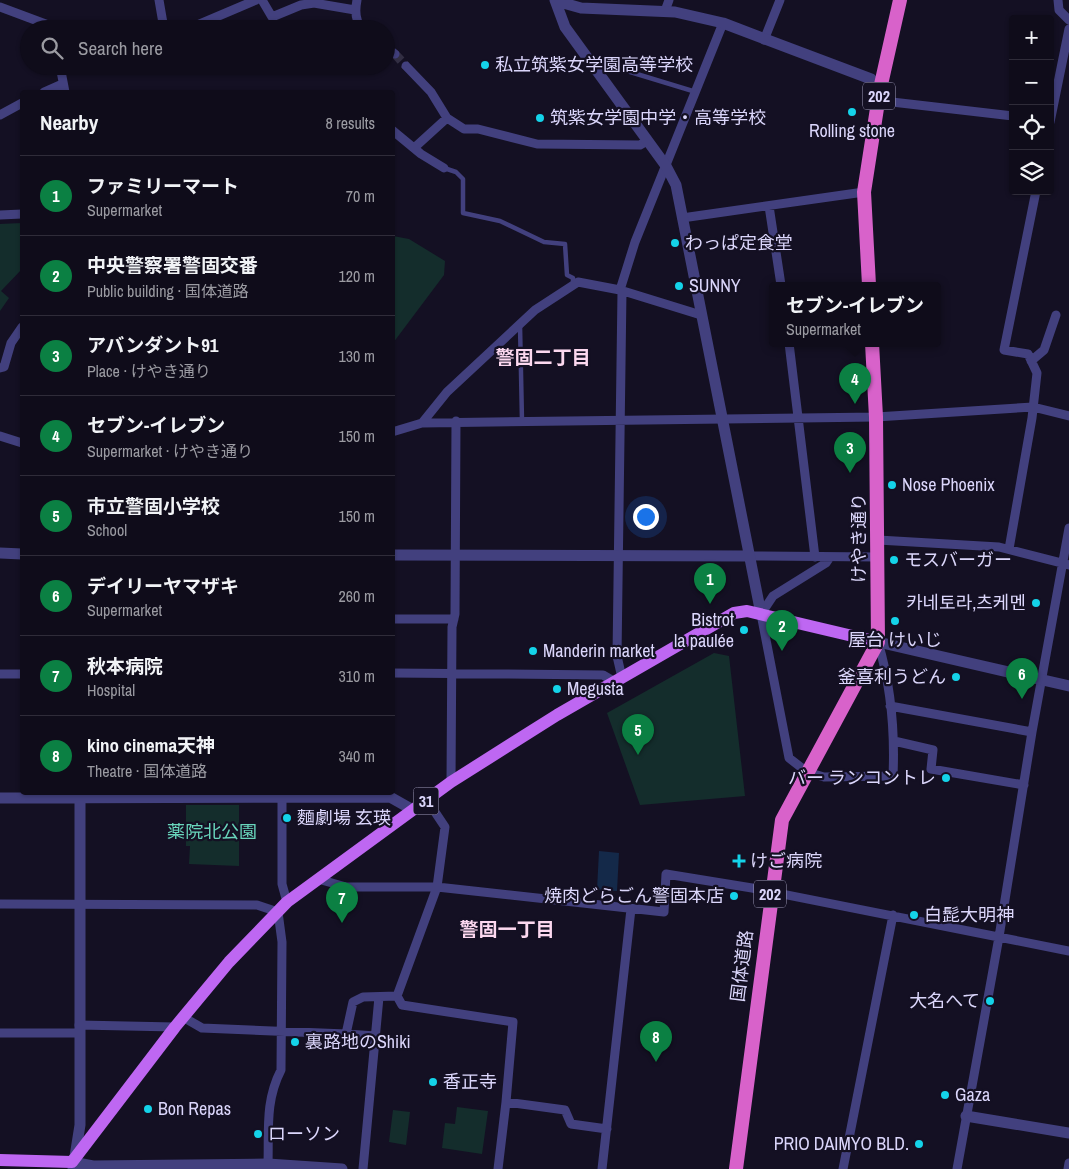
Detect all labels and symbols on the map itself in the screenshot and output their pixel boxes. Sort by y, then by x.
place label: 私立筑紫女学園高等学校 [495,52,693,77]
marker: 私立筑紫女学園高等学校 [479,59,491,71]
road number: 202 [863,82,895,110]
place label: 筑紫女学園中学・高等学校 [550,105,766,130]
marker: Rolling stone [846,106,858,118]
marker: 筑紫女学園中学・高等学校 [534,112,546,124]
place label: Rolling stone [809,118,895,143]
place label: わっぱ定食堂 [685,230,793,255]
marker: わっぱ定食堂 [669,237,681,249]
place label: SUNNY [689,273,741,298]
marker: SUNNY [673,280,685,292]
district label: 警固二丁目 [495,344,591,370]
pin: 4 [839,363,871,404]
pin: 3 [834,432,866,473]
place label: Nose Phoenix [902,472,995,497]
marker: Nose Phoenix [886,479,898,491]
street label: けやき通り [846,493,871,583]
your location [633,504,659,530]
place label: モスバーガー [904,547,1012,572]
marker: モスバーガー [888,554,900,566]
pin: 1 [694,563,726,604]
place label: 카네토라,츠케멘 [906,590,1026,615]
marker: 카네토라,츠케멘 [1030,597,1042,609]
place label: Bistrot la paulée [674,607,734,653]
pin: 2 [766,610,798,651]
marker: 屋台 けいじ [889,615,901,627]
marker: Bistrot la paulée [738,624,750,636]
place label: 屋台 けいじ [848,627,942,652]
place label: Manderin market [543,638,655,663]
marker: Manderin market [527,645,539,657]
pin: 6 [1006,658,1038,699]
place label: 釜喜利うどん [838,664,946,689]
marker: 釜喜利うどん [950,671,962,683]
place label: Megusta [567,676,624,701]
marker: Megusta [551,683,563,695]
pin: 5 [622,714,654,755]
place label: バー ランコントレ [788,765,936,790]
marker: バー ランコントレ [940,772,952,784]
road number: 31 [414,788,438,814]
place label: 麵劇場 玄瑛 [297,805,391,830]
marker: 麵劇場 玄瑛 [281,812,293,824]
park label: 薬院北公園 [167,819,257,844]
place label: けご病院 [750,848,822,873]
marker: けご病院 [732,854,746,868]
road number: 202 [754,881,786,908]
pin: 7 [326,882,358,923]
place label: 焼肉どらごん警固本店 [544,883,724,908]
marker: 焼肉どらごん警固本店 [728,890,740,902]
place label: 白髭大明神 [924,902,1014,927]
marker: 白髭大明神 [908,909,920,921]
district label: 警固一丁目 [459,916,555,942]
street label: 国体道路 [725,929,758,1003]
place label: 大名へて [909,988,980,1013]
marker: 大名へて [984,995,996,1007]
pin: 8 [640,1021,672,1062]
place label: 裏路地のShiki [305,1029,411,1054]
marker: 裏路地のShiki [289,1036,301,1048]
place label: 香正寺 [443,1069,497,1094]
marker: 香正寺 [427,1076,439,1088]
place label: Gaza [955,1082,990,1107]
marker: Gaza [939,1089,951,1101]
place label: Bon Repas [158,1096,231,1121]
marker: Bon Repas [142,1103,154,1115]
place label: ローソン [268,1121,340,1146]
marker: ローソン [252,1128,264,1140]
place label: PRIO DAIMYO BLD. [774,1131,909,1156]
marker: PRIO DAIMYO BLD. [913,1138,925,1150]

